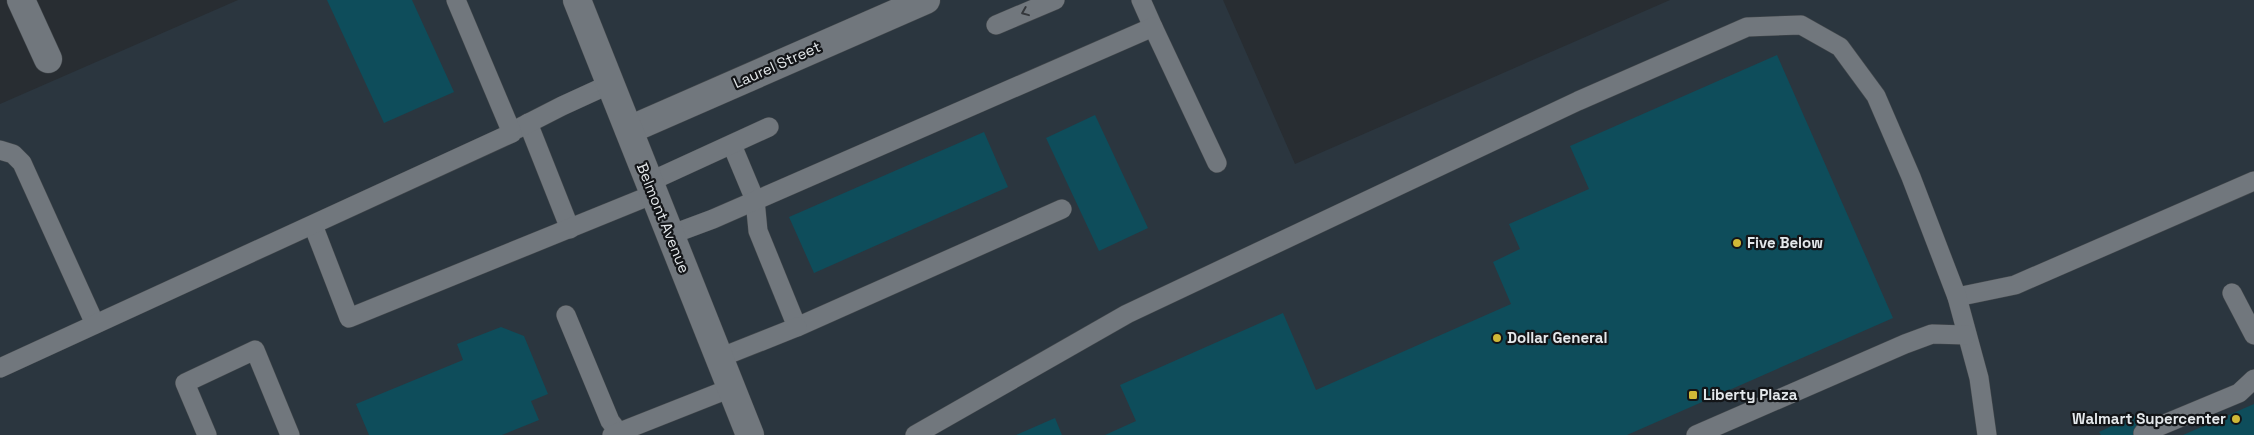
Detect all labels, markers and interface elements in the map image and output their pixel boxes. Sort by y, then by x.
one-way arrow [1022,7,1030,17]
street label: Laurel Street [730,37,823,92]
street label: Belmont Avenue [633,160,694,276]
place label: Five Below [1747,233,1823,252]
marker: Five Below [1731,237,1743,249]
place label: Dollar General [1507,328,1607,347]
marker: Dollar General [1491,332,1503,344]
place label: Liberty Plaza [1703,385,1798,404]
marker: Liberty Plaza [1687,389,1699,401]
place label: Walmart Supercenter [2072,409,2226,428]
marker: Walmart Supercenter [2230,413,2242,425]

